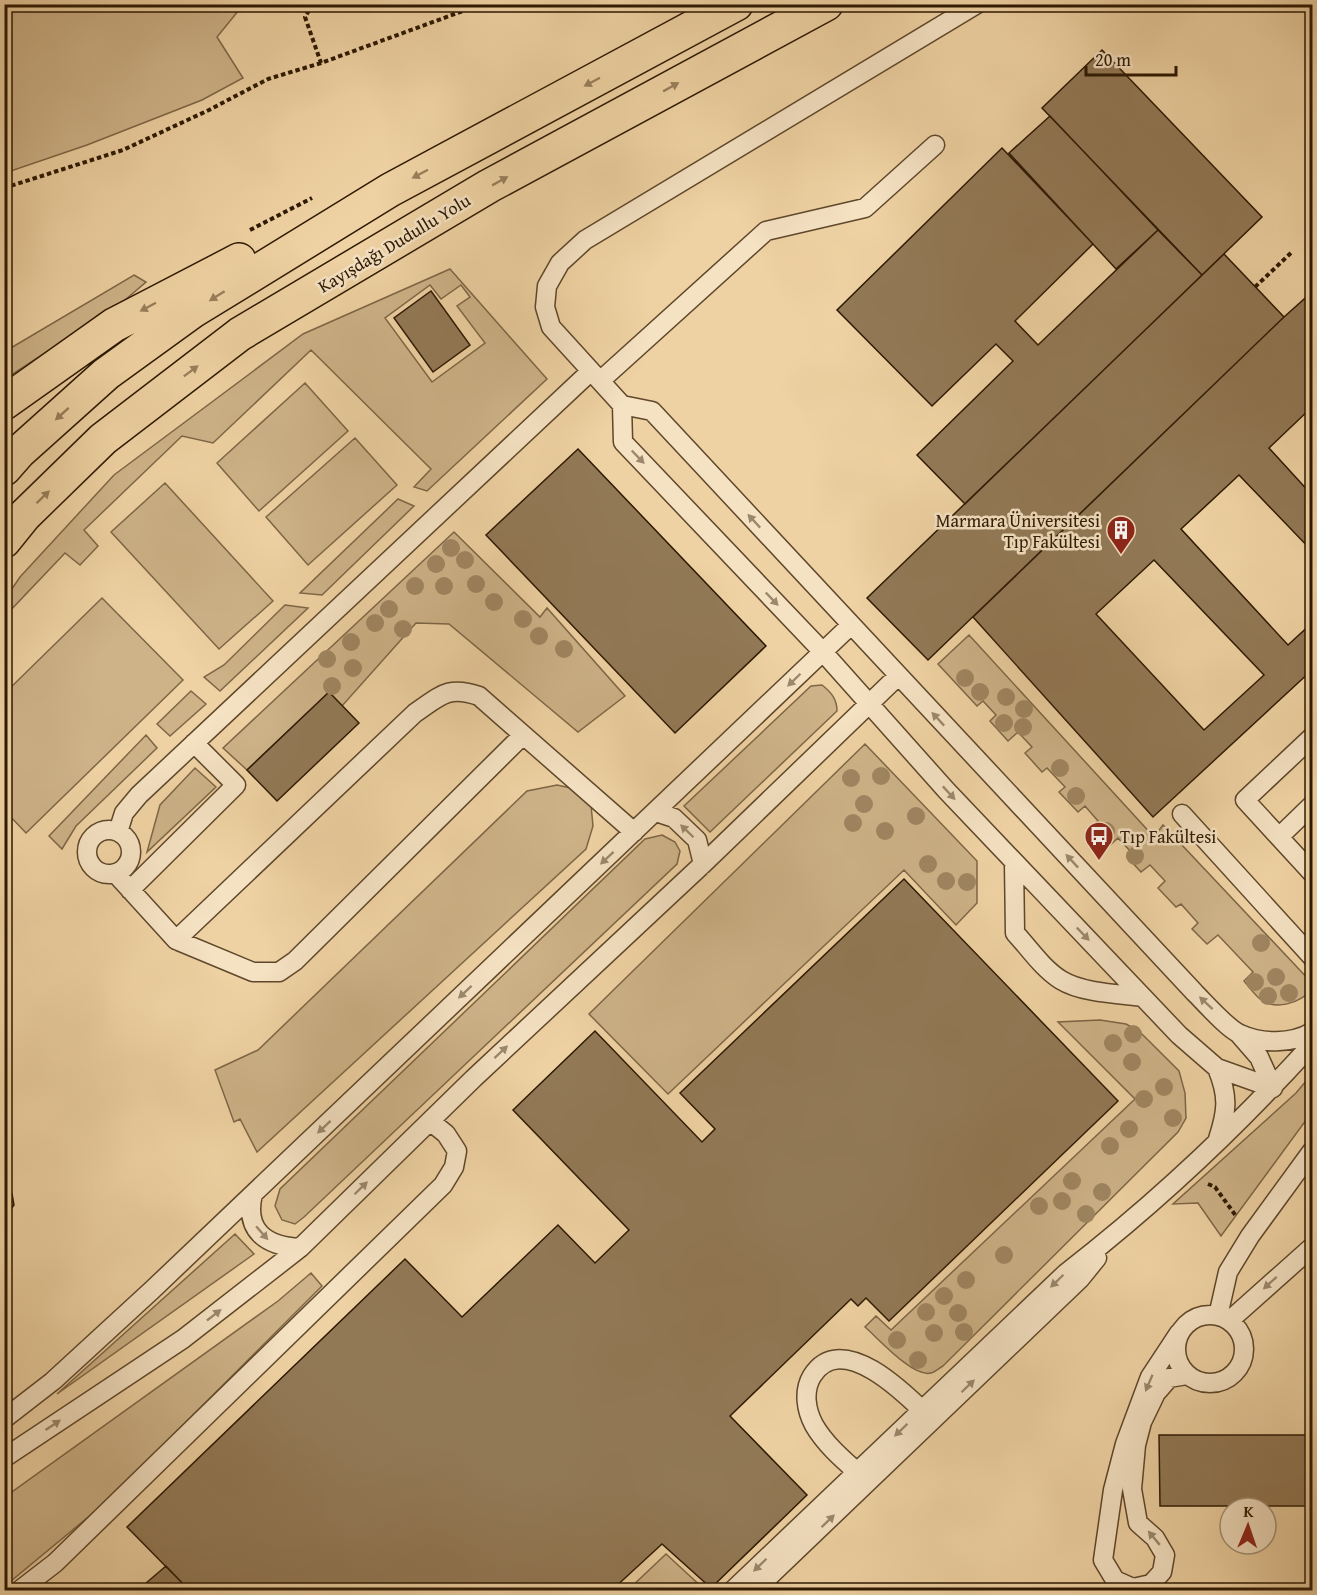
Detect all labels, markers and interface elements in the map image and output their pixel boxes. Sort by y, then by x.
scale bar [1086,39,1176,77]
text: 20 m [1095,46,1131,73]
one-way arrow [583,77,600,87]
one-way arrow [663,82,680,92]
one-way arrow [411,169,428,179]
one-way arrow [491,176,508,186]
street label: Kayışdağı Dudullu Yolu [312,186,476,299]
one-way arrow [209,291,225,302]
one-way arrow [140,302,157,312]
one-way arrow [184,366,199,378]
one-way arrow [55,407,70,420]
one-way arrow [631,450,645,465]
one-way arrow [35,491,49,505]
place label: Marmara Üniversitesi Tıp Fakültesi [936,507,1100,555]
one-way arrow [748,514,761,529]
building icon: Marmara Üniversitesi Tıp Fakültesi [1105,514,1137,556]
one-way arrow [765,591,779,606]
one-way arrow [786,673,801,687]
one-way arrow [932,712,946,726]
one-way arrow [942,785,955,800]
bus stop icon: Tıp Fakültesi [1083,820,1115,862]
place label: Tıp Fakültesi [1120,823,1216,850]
one-way arrow [680,824,695,838]
one-way arrow [599,851,614,865]
one-way arrow [1065,854,1079,869]
one-way arrow [1076,927,1090,942]
one-way arrow [459,985,473,999]
one-way arrow [1198,996,1213,1010]
one-way arrow [494,1045,509,1059]
one-way arrow [317,1119,331,1133]
one-way arrow [354,1181,369,1195]
one-way arrow [255,1225,268,1240]
one-way arrow [1050,1274,1064,1288]
one-way arrow [1263,1276,1278,1289]
one-way arrow [206,1308,222,1321]
one-way arrow [1144,1374,1153,1392]
one-way arrow [961,1379,976,1393]
one-way arrow [45,1419,61,1431]
one-way arrow [894,1423,908,1437]
north arrow [1218,1496,1278,1556]
text: K [1243,1499,1255,1523]
one-way arrow [820,1514,835,1528]
one-way arrow [1147,1530,1160,1546]
one-way arrow [752,1558,767,1572]

